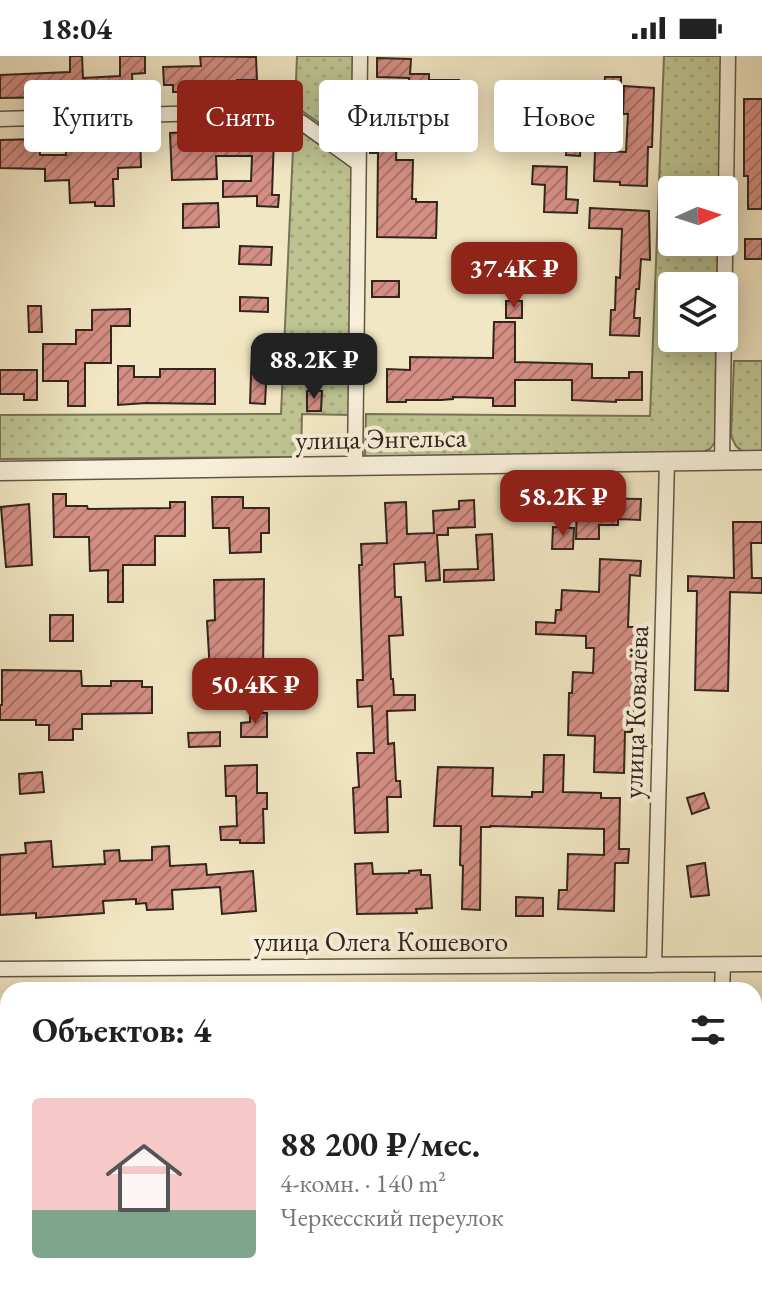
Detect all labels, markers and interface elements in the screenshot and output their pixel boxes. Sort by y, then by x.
text: 18:04 [40,9,112,48]
chip: Купить [24,80,161,152]
chip: Снять [177,80,303,152]
chip: Фильтры [319,80,478,152]
chip: Новое [494,80,623,152]
north arrow [658,176,738,256]
map controls [658,176,738,352]
pin: 37.4K ₽ [440,242,588,310]
text: 37.4K ₽ [469,251,559,285]
button: layers [658,272,738,352]
pin: 88.2K ₽ [240,333,388,401]
text: 88.2K ₽ [269,342,359,376]
street label: улица Энгельса [295,418,468,457]
pin: 58.2K ₽ [489,470,637,538]
text: 58.2K ₽ [518,479,608,513]
street label: улица Ковалёва [614,624,656,799]
pin: 50.4K ₽ [181,658,329,726]
text: 50.4K ₽ [210,667,300,701]
street label: улица Олега Кошевого [254,923,508,959]
text: Объектов: 4 [32,1008,211,1052]
icon: filters [686,1008,730,1052]
text: 88 200 ₽/мес. [280,1122,480,1166]
icon: home [96,1130,192,1226]
text: 4-комн. · 140 m² [280,1166,446,1200]
text: Черкесский переулок [280,1200,504,1234]

